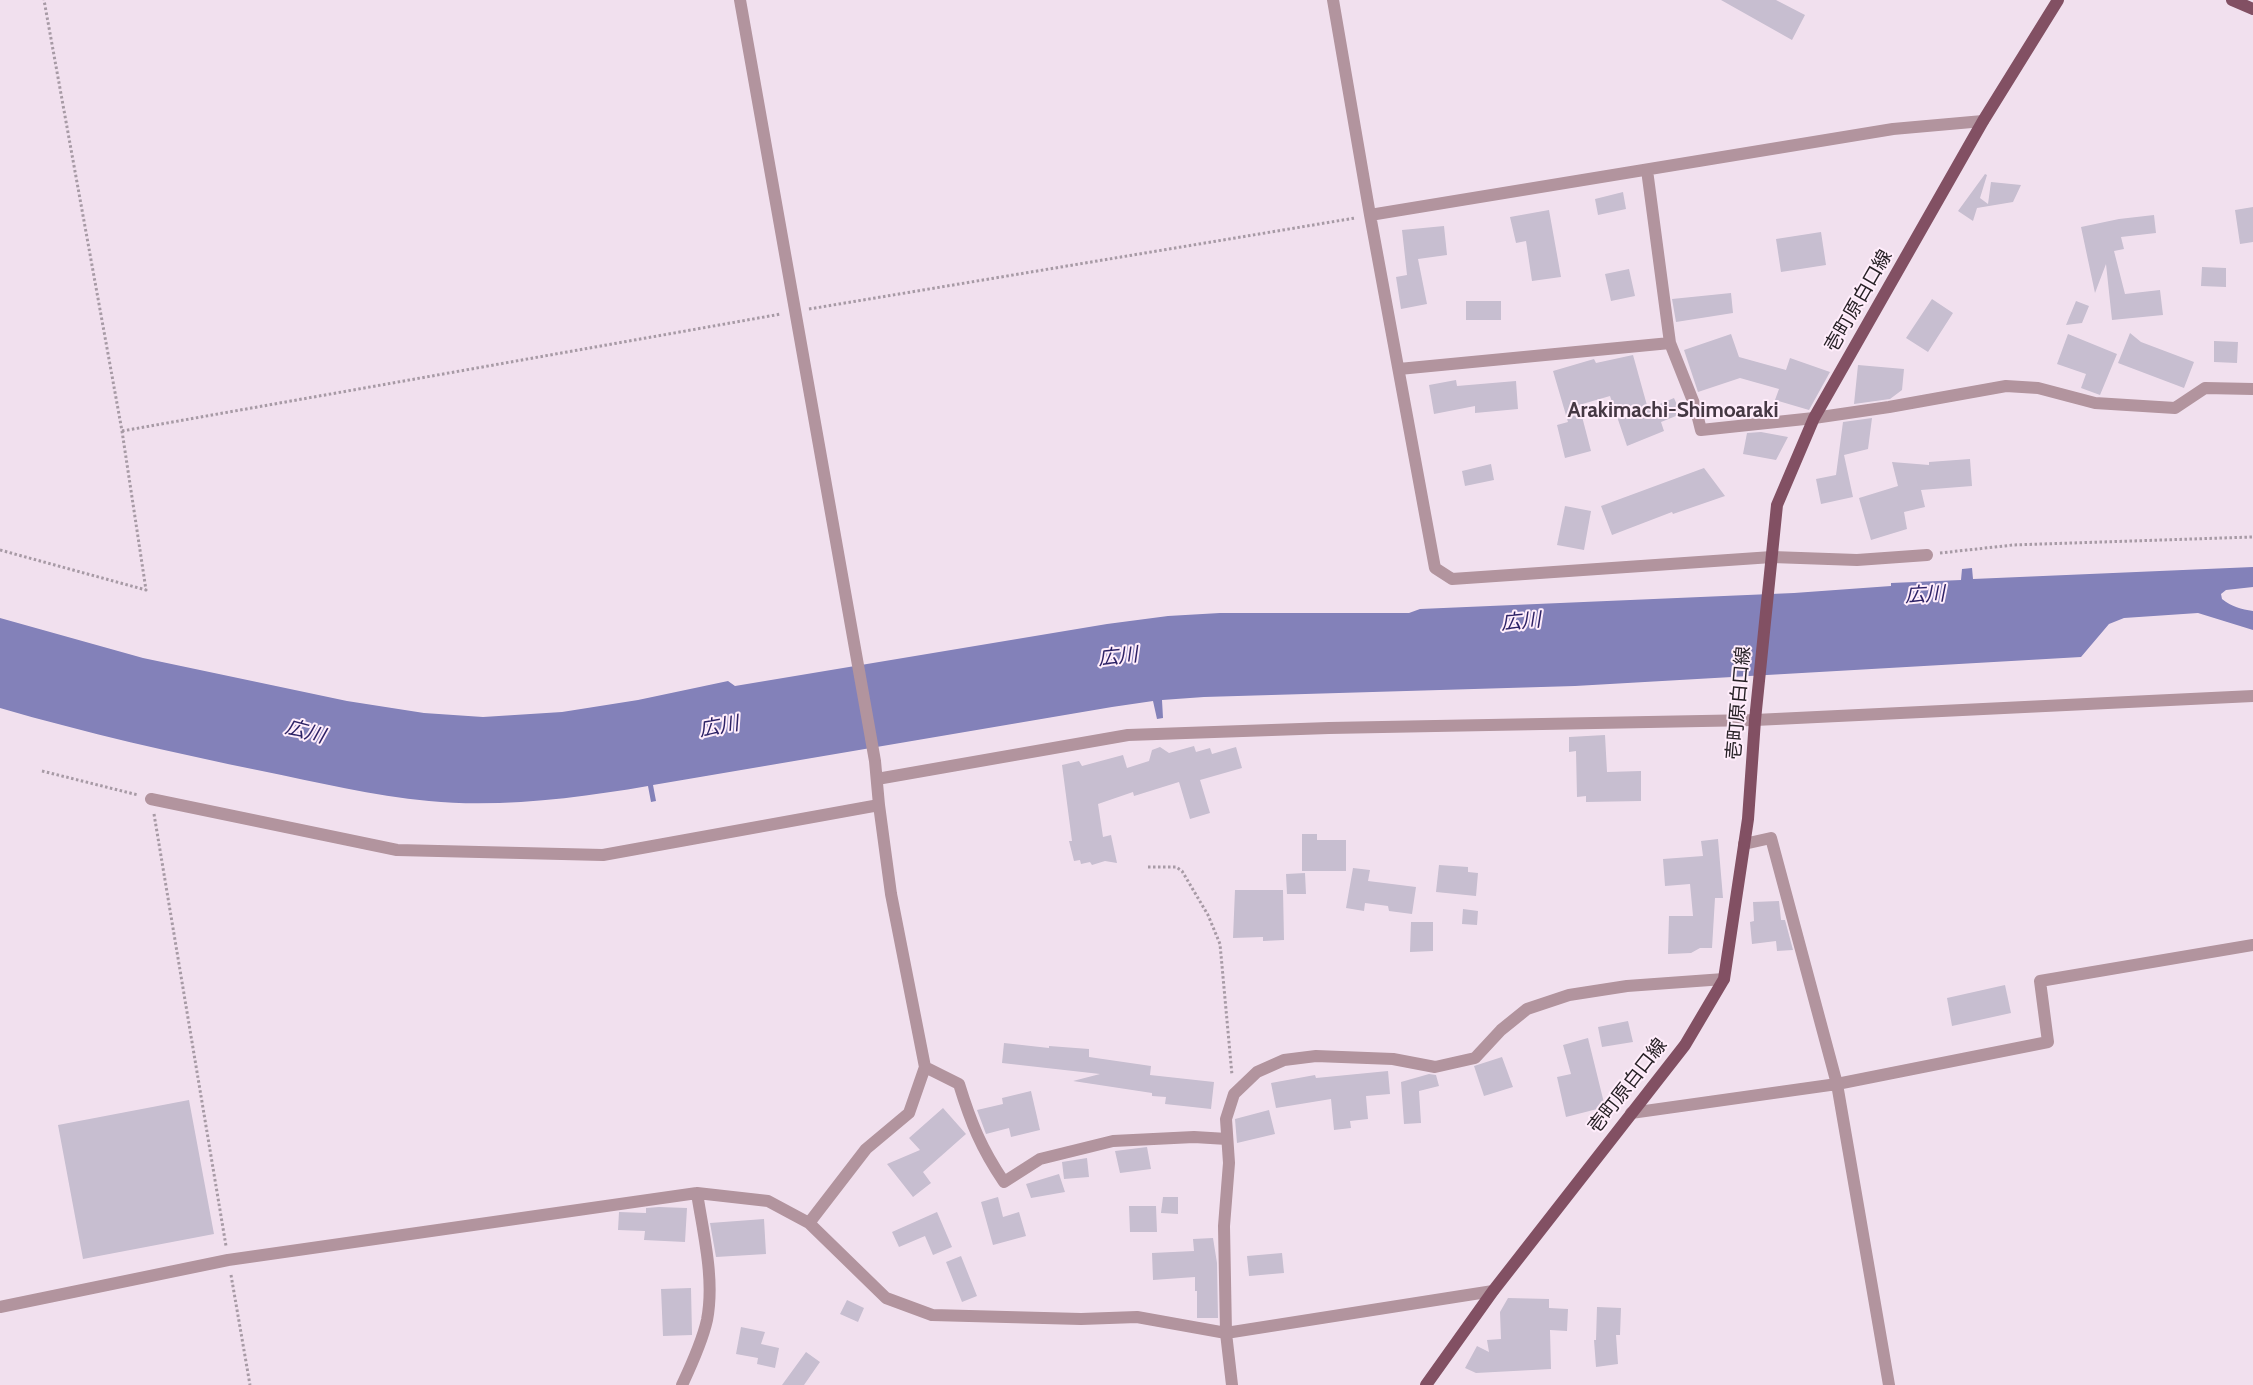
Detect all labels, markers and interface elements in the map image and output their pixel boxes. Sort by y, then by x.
street label: 壱町原白口線 [1821,246,1897,356]
district label: Arakimachi-Shimoaraki [1567,398,1779,424]
water label: 広川 [1904,582,1946,608]
water label: 広川 [1500,608,1542,636]
water label: 広川 [1097,643,1139,671]
street label: 壱町原白口線 [1723,645,1755,761]
water label: 広川 [697,712,741,742]
water label: 広川 [283,715,327,749]
street label: 壱町原白口線 [1584,1034,1672,1138]

